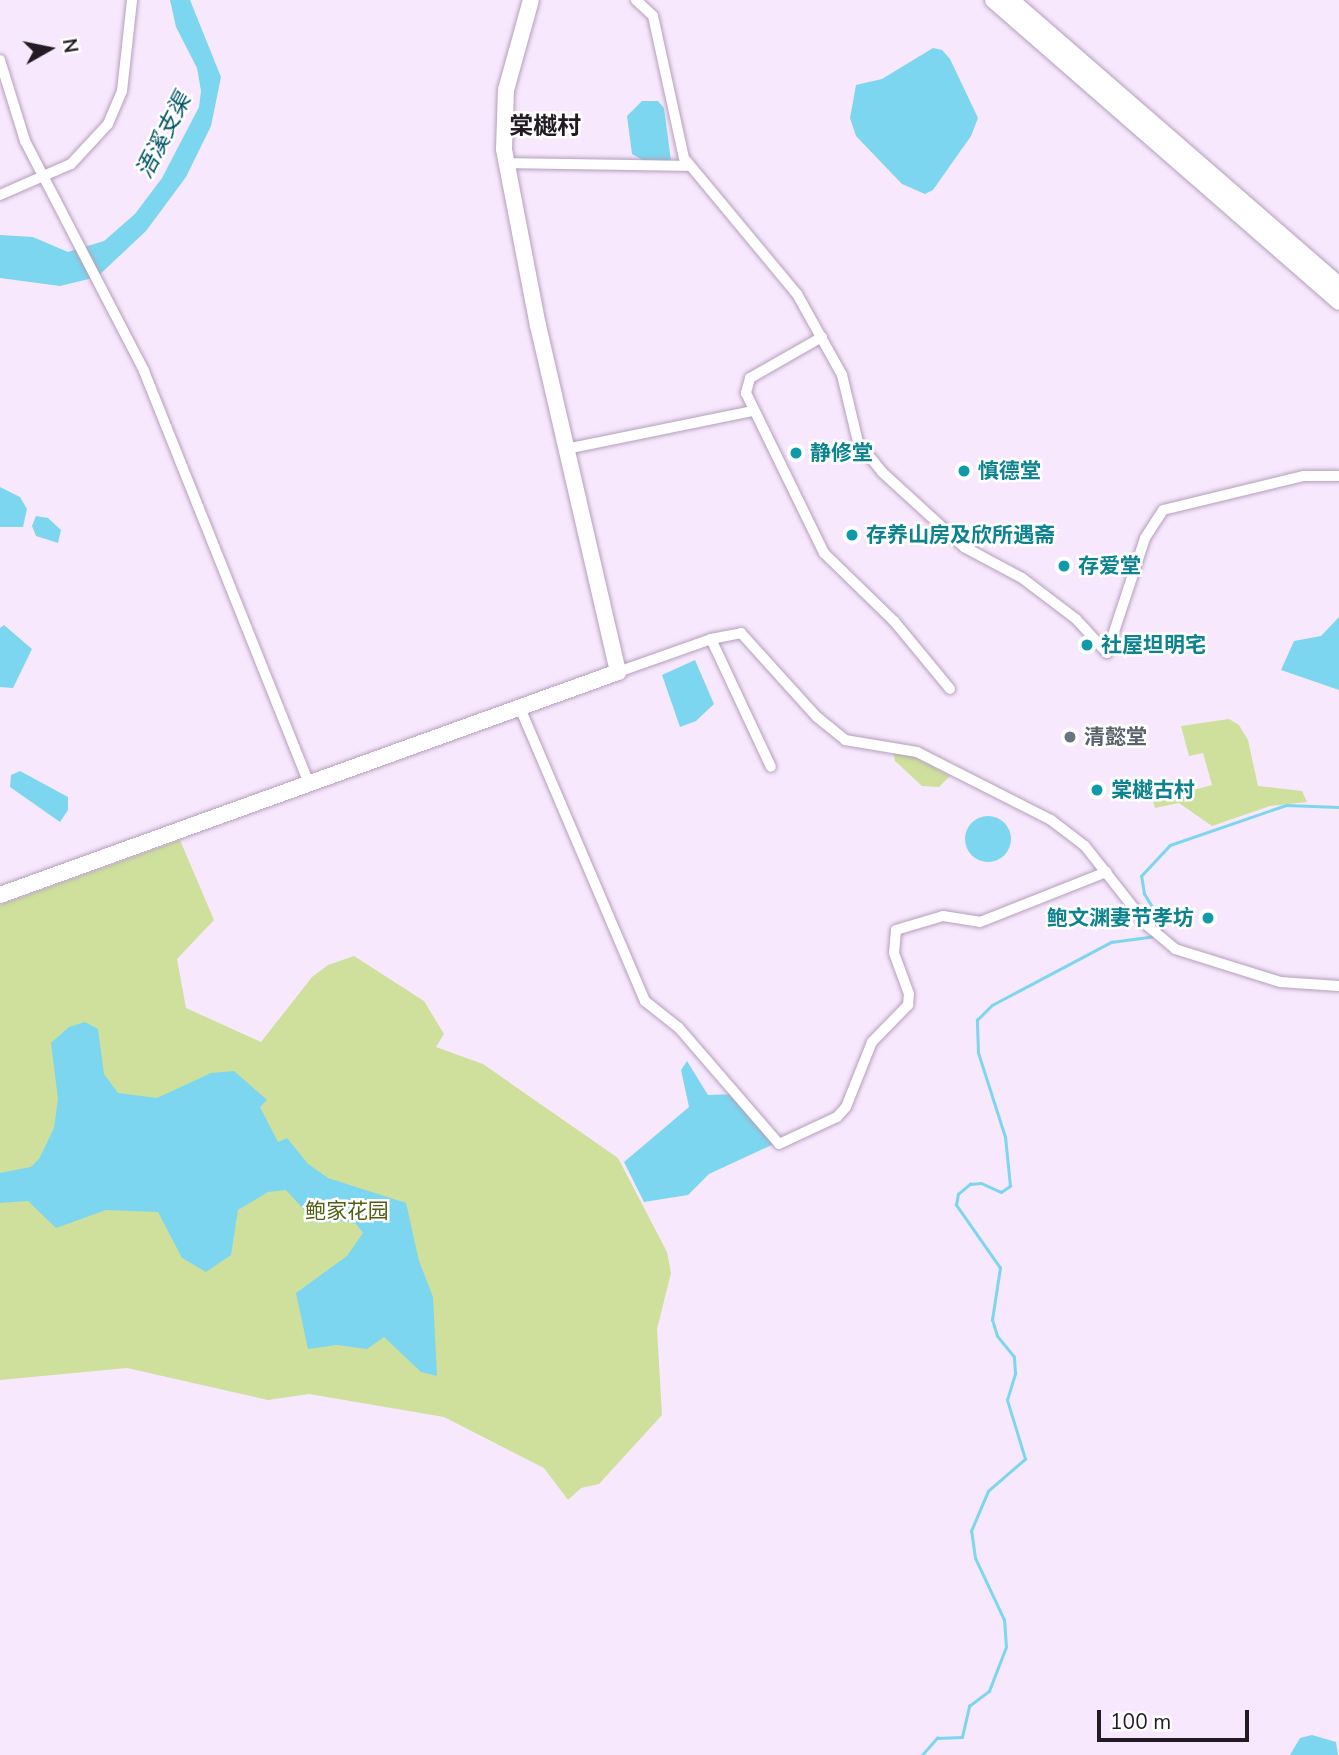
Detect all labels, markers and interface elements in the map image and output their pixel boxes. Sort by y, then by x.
north arrow [14,14,84,84]
text: N [56,37,84,55]
water label: 浯溪支渠 [131,89,197,183]
district label: 棠樾村 [509,113,581,141]
place label: 静修堂 [810,440,873,466]
marker: 静修堂 [788,445,804,461]
place label: 慎德堂 [978,458,1041,484]
marker: 慎德堂 [956,463,972,479]
place label: 存养山房及欣所遇斋 [866,522,1055,548]
marker: 存养山房及欣所遇斋 [844,527,860,543]
place label: 存爱堂 [1078,553,1141,579]
marker: 存爱堂 [1056,558,1072,574]
place label: 社屋坦明宅 [1101,632,1206,658]
marker: 社屋坦明宅 [1079,637,1095,653]
place label: 清懿堂 [1084,724,1147,750]
marker: 清懿堂 [1062,729,1078,745]
place label: 棠樾古村 [1111,777,1195,803]
marker: 棠樾古村 [1089,782,1105,798]
place label: 鲍文渊妻节孝坊 [1047,905,1194,931]
marker: 鲍文渊妻节孝坊 [1200,910,1216,926]
park label: 鲍家花园 [305,1198,389,1224]
scale bar [1101,1696,1253,1740]
text: 100 m [1110,1708,1171,1736]

